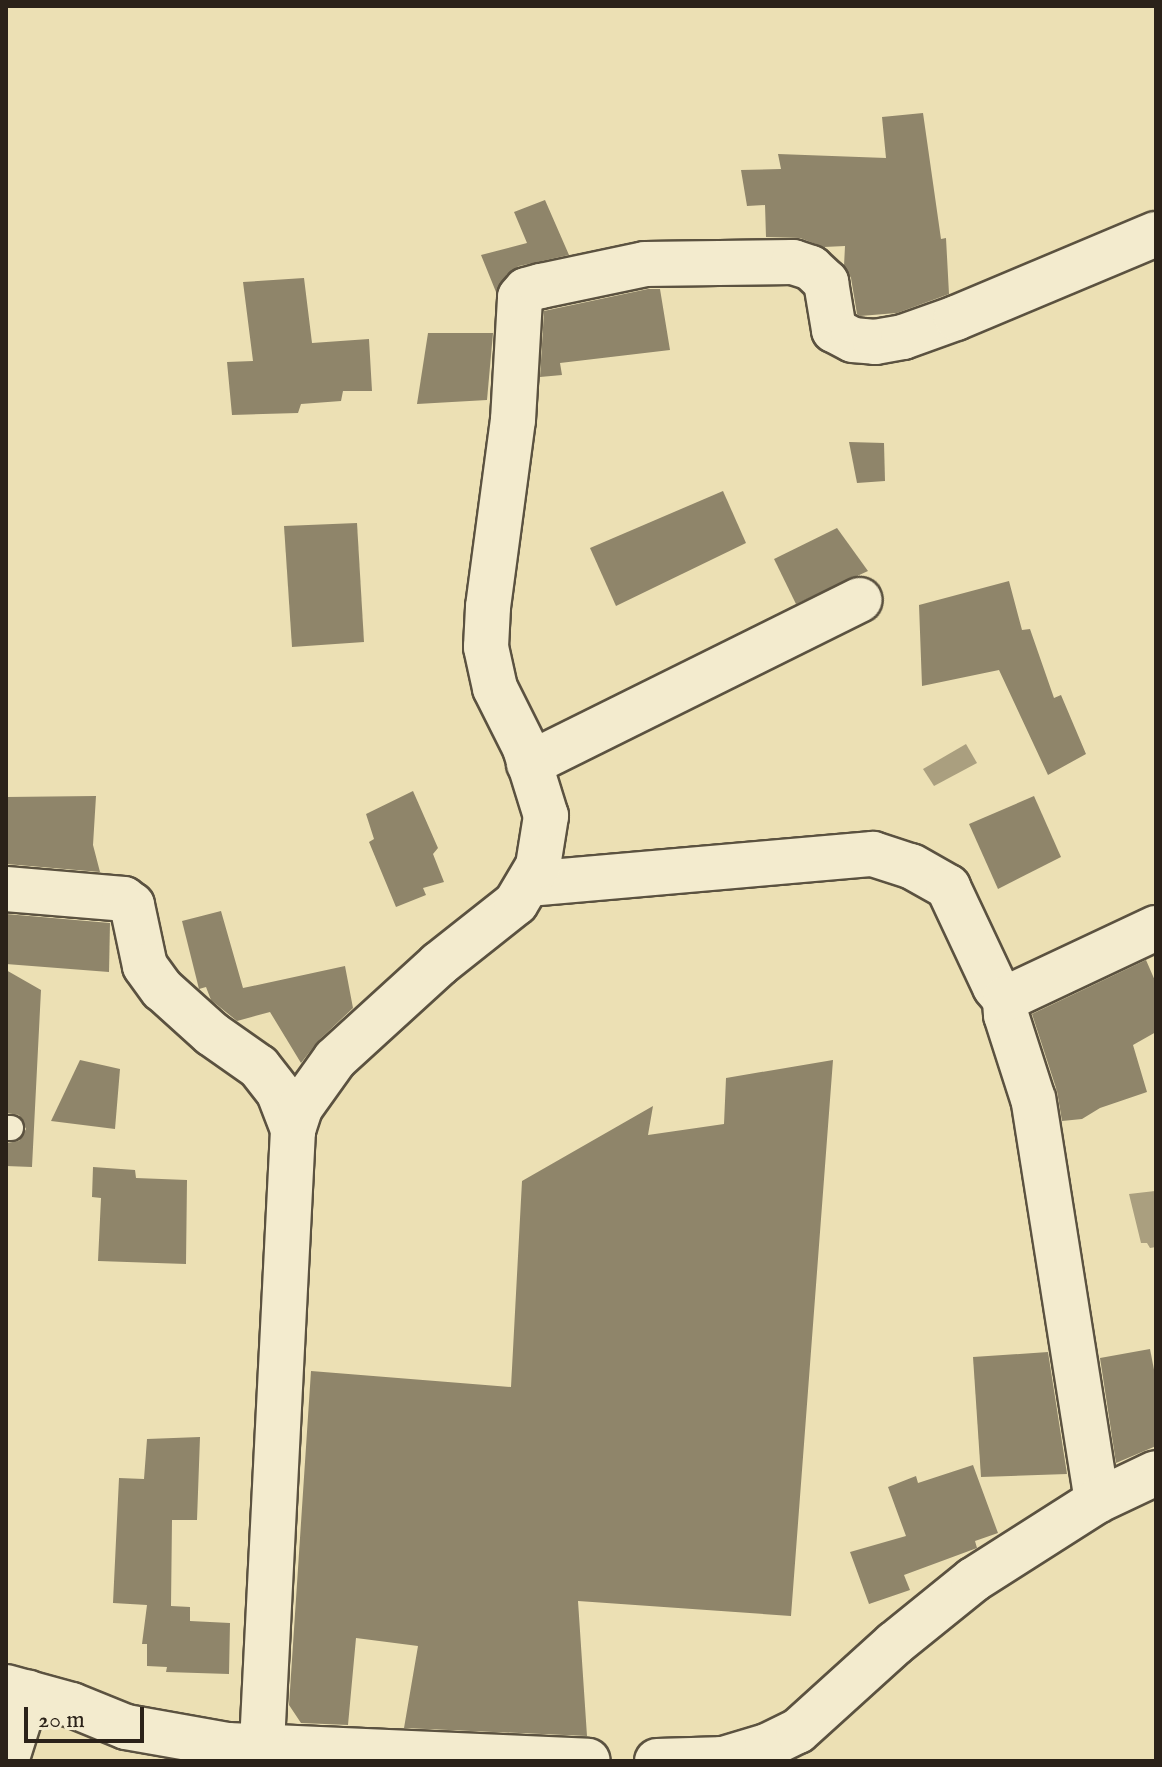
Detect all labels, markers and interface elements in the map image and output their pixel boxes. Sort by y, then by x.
scale bar [28,1691,148,1741]
text: 20 m [38,1705,85,1736]

